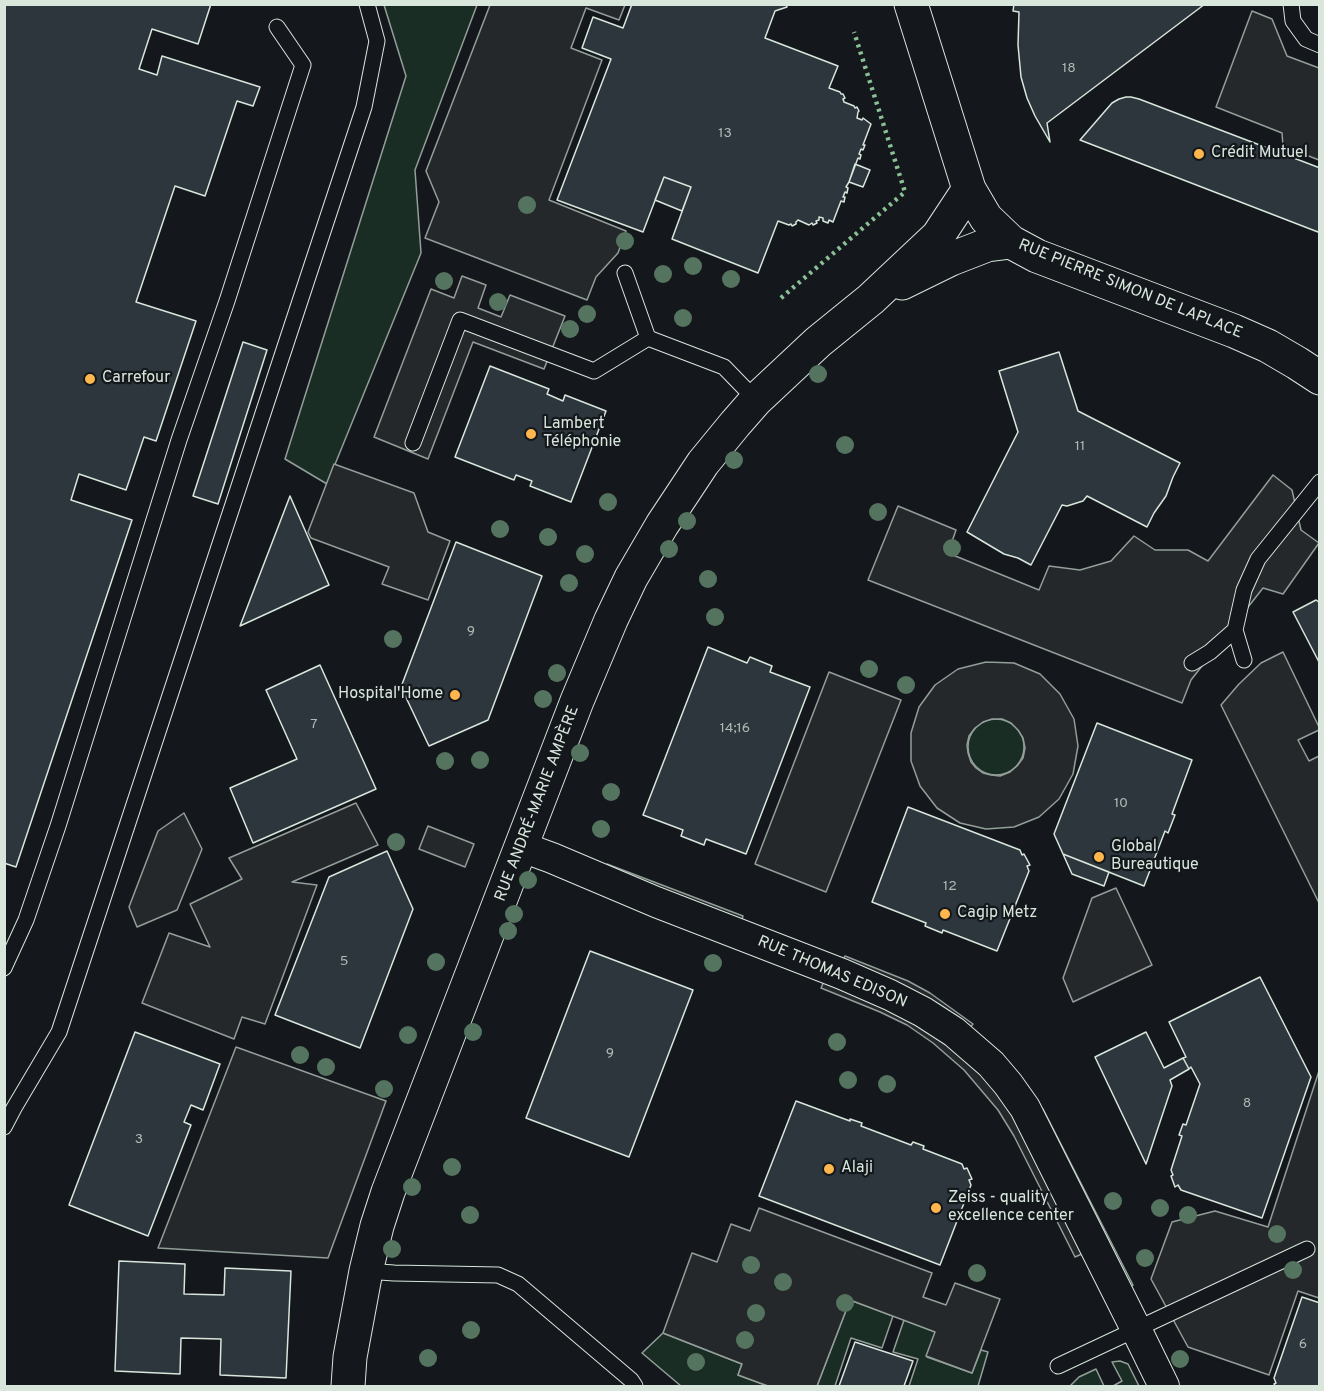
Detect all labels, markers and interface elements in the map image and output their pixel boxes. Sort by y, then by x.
house number: 18 [1062,61,1076,77]
house number: 13 [718,126,732,142]
place label: Crédit Mutuel [1211,144,1308,164]
marker: Crédit Mutuel [1192,147,1206,161]
street label: RUE PIERRE SIMON DE LAPLACE [1015,236,1245,344]
place label: Carrefour [102,369,170,389]
marker: Carrefour [83,372,97,386]
place label: Lambert Téléphonie [543,415,621,453]
marker: Lambert Téléphonie [524,427,538,441]
house number: 11 [1075,439,1085,455]
house number: 9 [467,624,475,640]
place label: Hospital'Home [338,685,443,705]
marker: Hospital'Home [448,688,462,702]
street label: RUE ANDRÉ-MARIE AMPÈRE [492,703,584,905]
house number: 7 [310,717,318,733]
house number: 14;16 [720,721,750,737]
house number: 10 [1114,796,1128,812]
place label: Global Bureautique [1111,838,1199,876]
marker: Global Bureautique [1092,850,1106,864]
house number: 12 [943,879,957,895]
place label: Cagip Metz [957,904,1037,924]
marker: Cagip Metz [938,907,952,921]
street label: RUE THOMAS EDISON [754,933,910,1013]
house number: 5 [340,954,348,970]
house number: 9 [606,1046,614,1062]
house number: 8 [1243,1096,1251,1112]
house number: 3 [135,1132,143,1148]
place label: Alaji [841,1159,873,1179]
marker: Alaji [822,1162,836,1176]
place label: Zeiss - quality excellence center [948,1189,1074,1227]
marker: Zeiss - quality excellence center [929,1201,943,1215]
house number: 6 [1299,1337,1307,1353]

